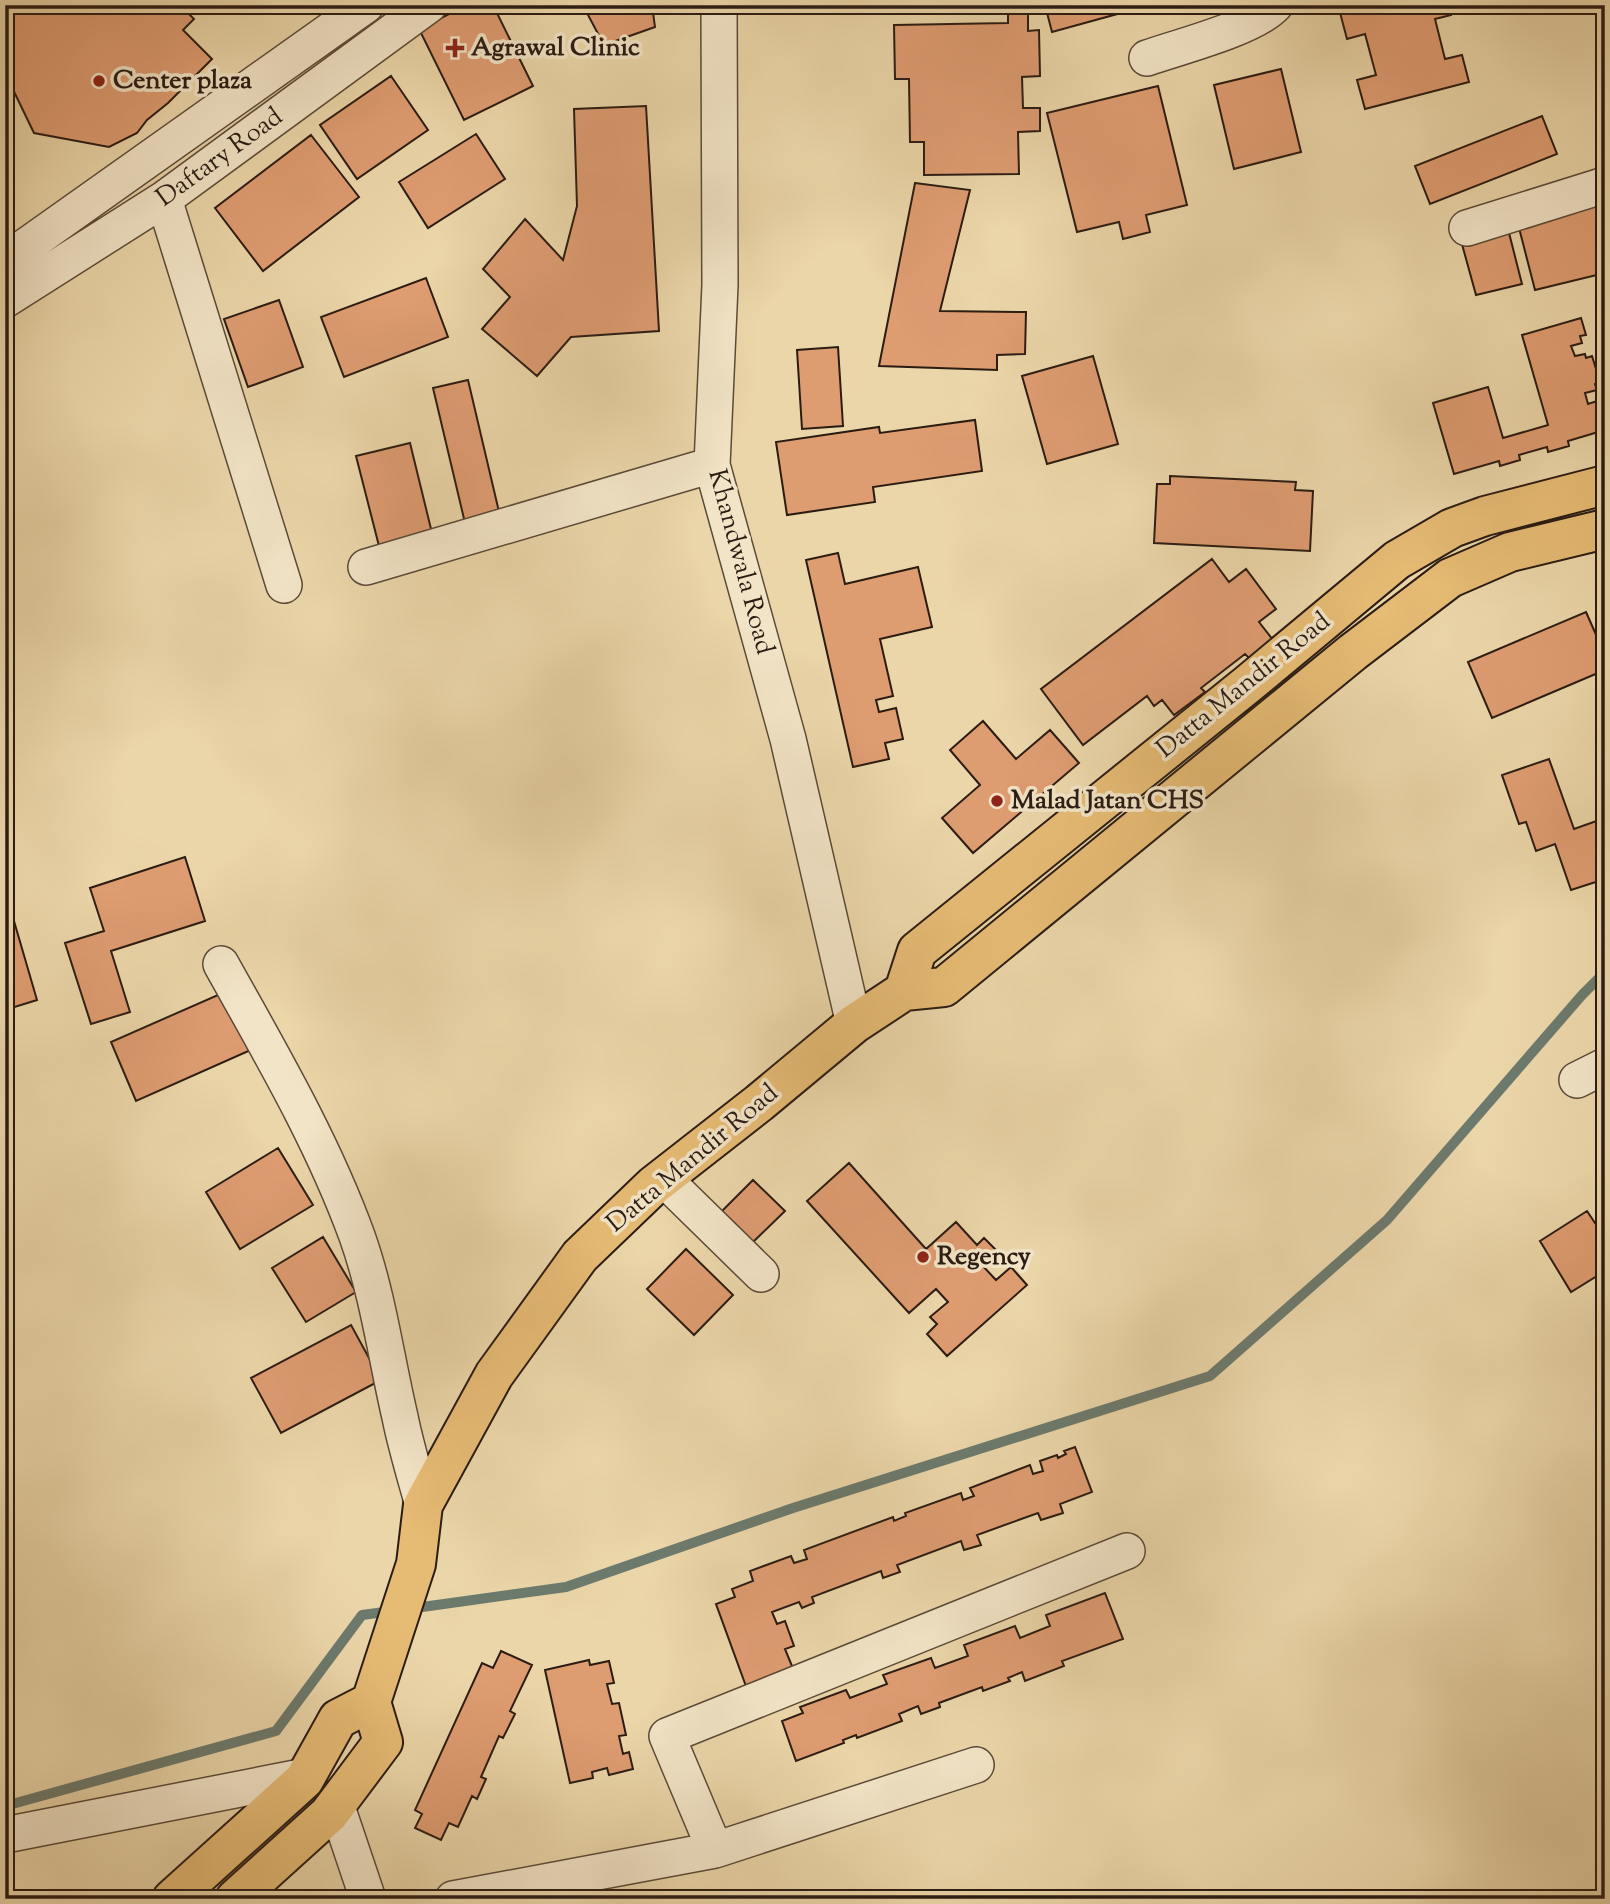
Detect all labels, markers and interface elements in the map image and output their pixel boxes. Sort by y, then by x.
place label: Agrawal Clinic [471,30,640,67]
marker: Agrawal Clinic [445,38,465,58]
place label: Center plaza [113,63,252,100]
marker: Center plaza [91,73,107,89]
street label: Daftary Road [149,99,291,217]
street label: Khandwala Road [698,465,783,659]
street label: Datta Mandir Road [1149,604,1339,768]
place label: Malad Jatan CHS [1011,783,1204,820]
marker: Malad Jatan CHS [989,793,1005,809]
street label: Datta Mandir Road [599,1076,787,1242]
place label: Regency [937,1239,1031,1276]
marker: Regency [915,1249,931,1265]

